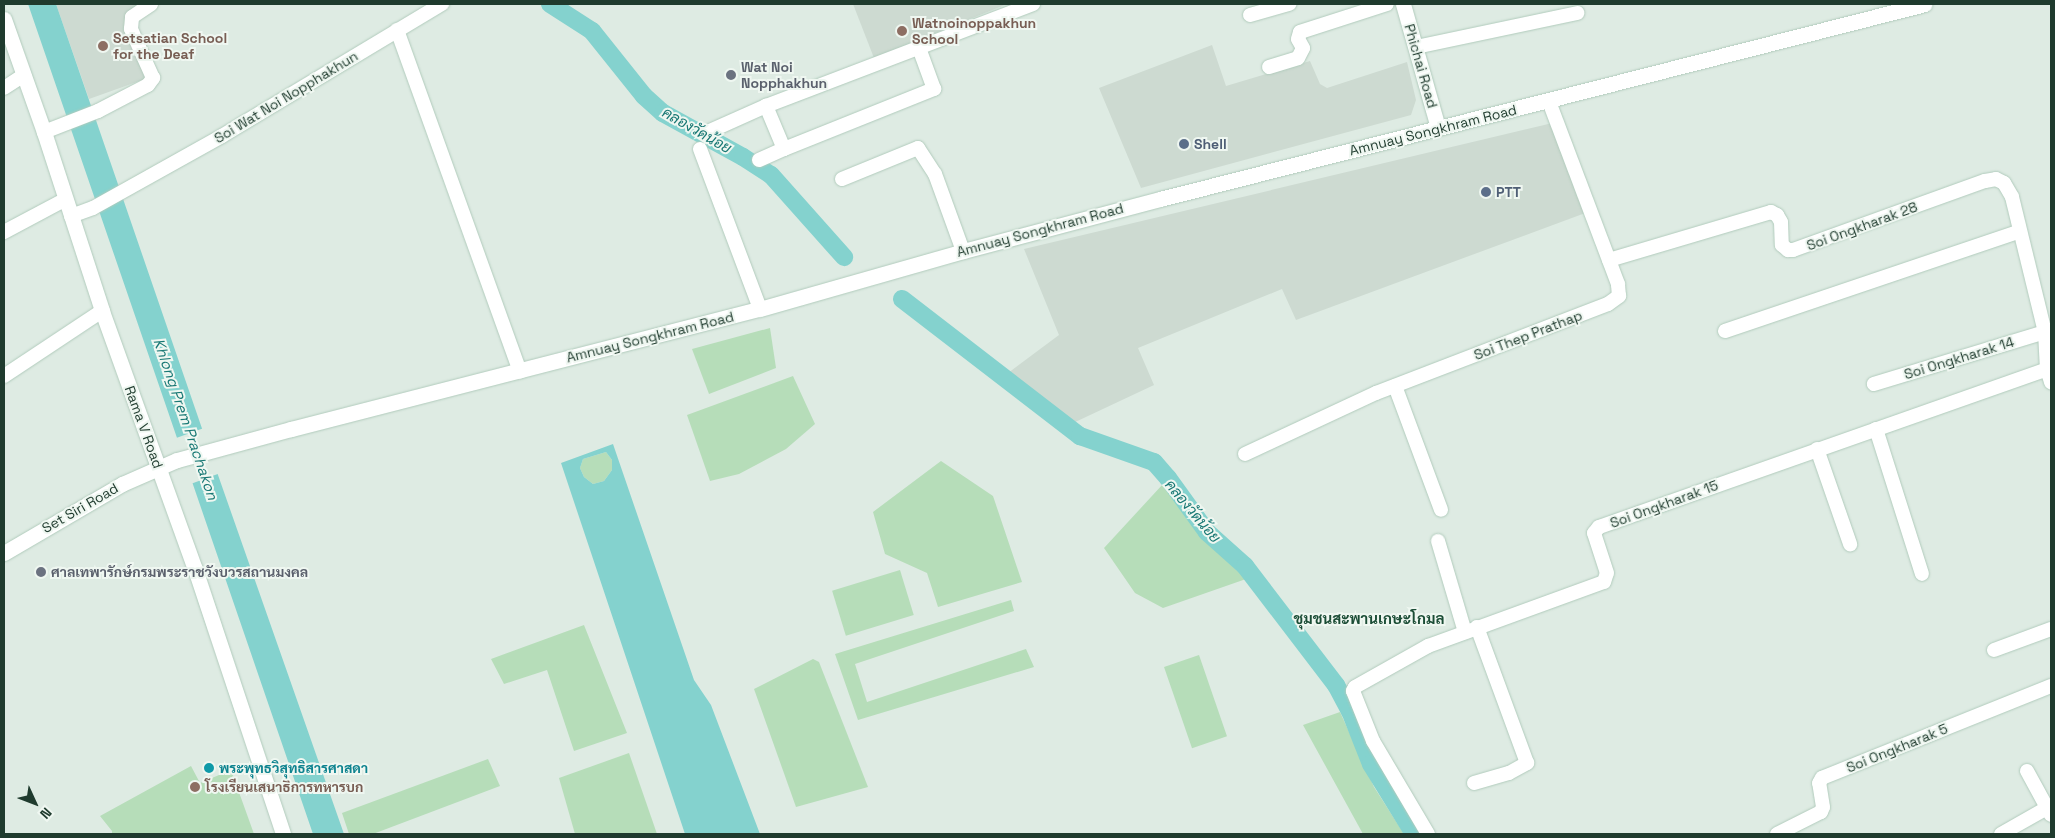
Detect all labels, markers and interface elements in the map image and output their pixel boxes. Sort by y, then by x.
place label: Watnoinoppakhun School [912,15,1036,48]
street label: Phichai Road [1401,22,1441,110]
marker: Watnoinoppakhun School [896,25,908,37]
place label: Setsatian School for the Deaf [113,30,227,62]
marker: Setsatian School for the Deaf [97,40,109,52]
street label: Soi Wat Noi Nopphakhun [211,47,361,147]
place label: Wat Noi Nopphakhun [741,59,827,92]
marker: Wat Noi Nopphakhun [725,69,737,81]
street label: Amnuay Songkhram Road [1348,101,1518,159]
water label: คลองวัดน้อย [659,103,735,157]
place label: Shell [1194,136,1227,152]
marker: Shell [1178,138,1190,150]
place label: PTT [1496,184,1521,200]
marker: PTT [1480,186,1492,198]
street label: Soi Ongkharak 28 [1804,198,1920,254]
street label: Amnuay Songkhram Road [955,200,1125,260]
street label: Soi Thep Prathap [1471,307,1585,363]
street label: Amnuay Songkhram Road [565,308,735,366]
street label: Soi Ongkharak 14 [1902,333,2016,383]
water label: Khlong Prem Prachakon [150,336,222,502]
street label: Rama V Road [121,383,167,471]
water label: คลองวัดน้อย [1161,476,1225,546]
street label: Soi Ongkharak 15 [1608,477,1720,531]
street label: Set Siri Road [39,479,121,537]
place label: ศาลเทพารักษ์กรมพระราชวังบวรสถานมงคล [51,564,308,580]
marker: ศาลเทพารักษ์กรมพระราชวังบวรสถานมงคล [35,566,47,578]
district label: ชุมชนสะพานเกษะโกมล [1294,610,1444,628]
street label: Soi Ongkharak 5 [1844,720,1950,776]
place label: พระพุทธวิสุทธิสารศาสดา [219,760,368,776]
marker: พระพุทธวิสุทธิสารศาสดา [203,762,215,774]
north arrow [10,778,60,828]
place label: โรงเรียนเสนาธิการทหารบก [205,779,363,795]
marker: โรงเรียนเสนาธิการทหารบก [189,781,201,793]
text: N [36,804,56,823]

